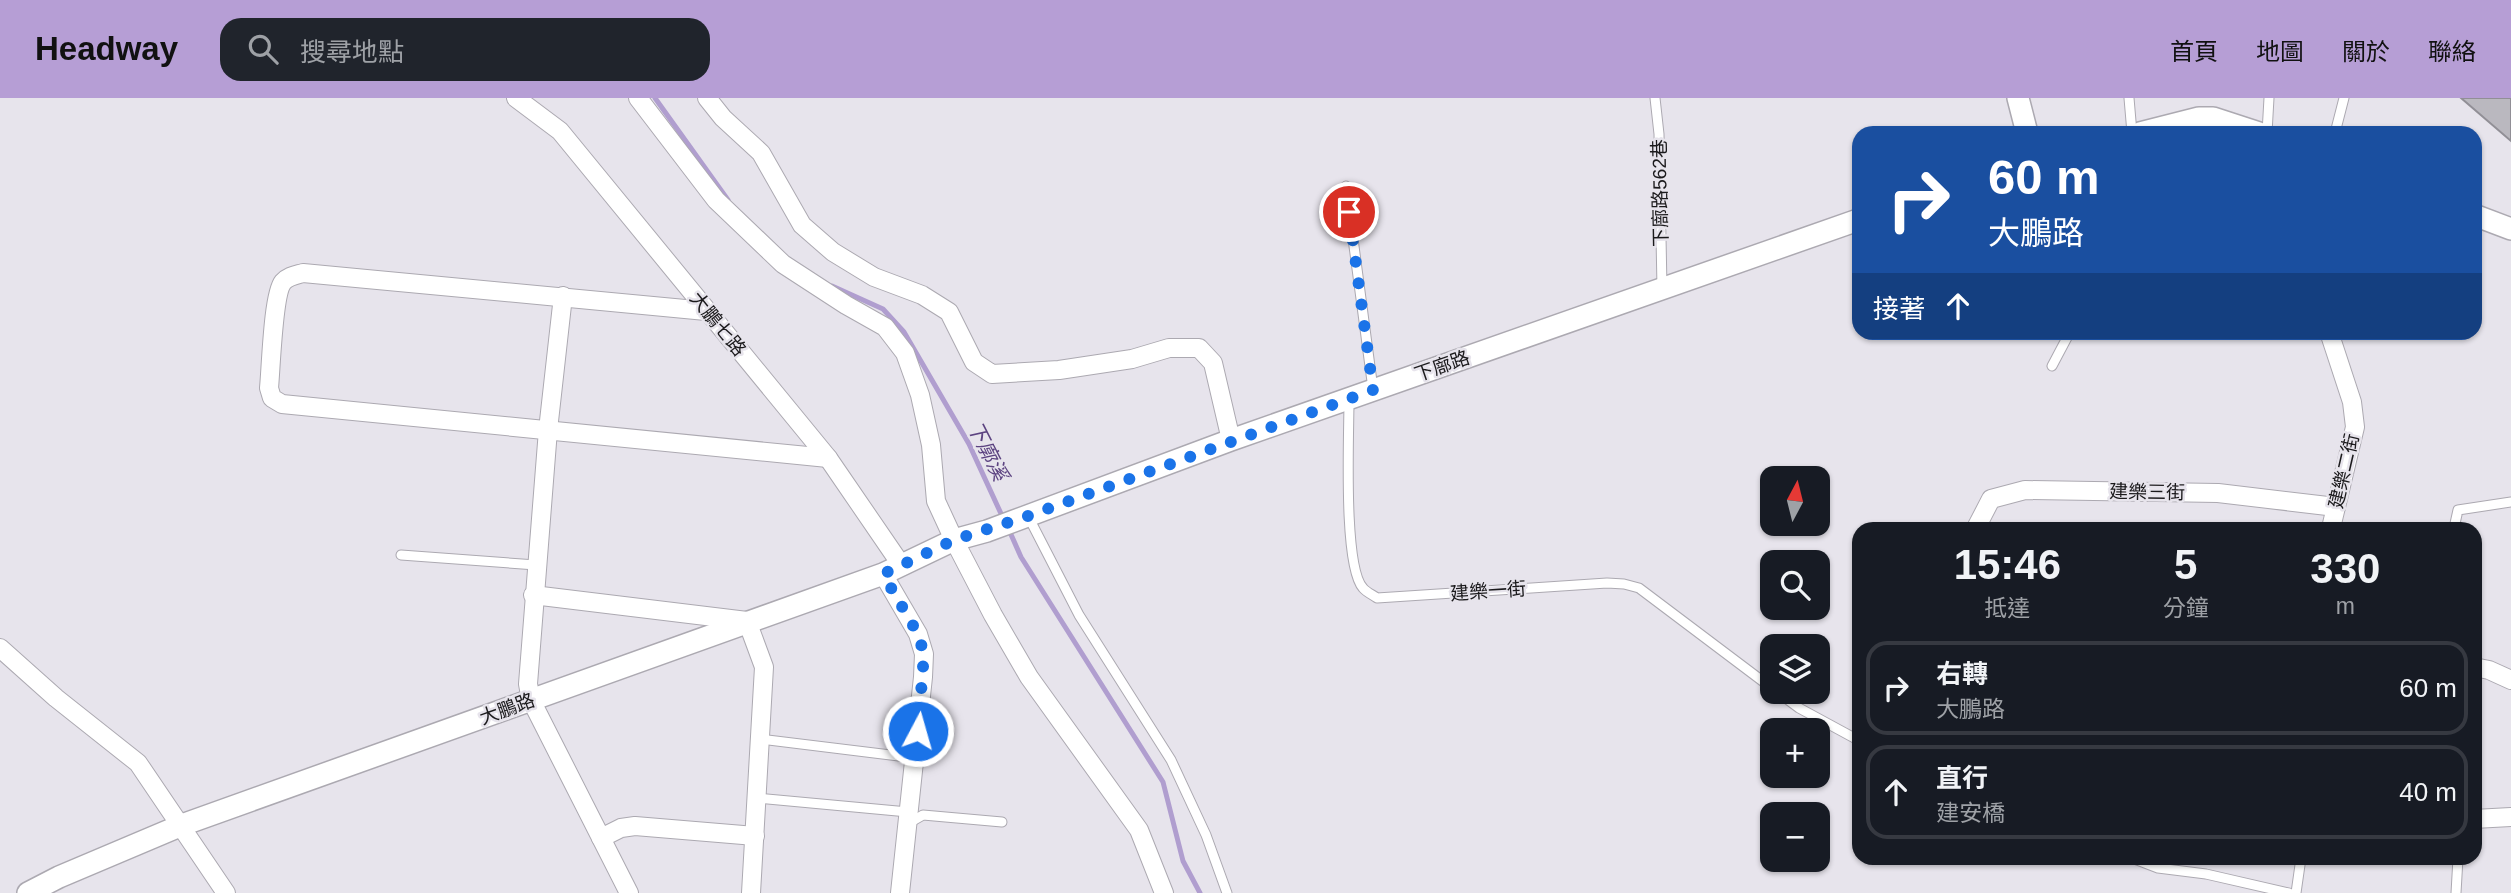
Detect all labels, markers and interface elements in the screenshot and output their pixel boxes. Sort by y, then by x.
search box [220,18,710,81]
text: Headway [35,30,178,67]
icon: search [244,30,282,68]
text: 搜尋地點 [300,37,404,67]
text: 首頁 [2170,38,2218,65]
text: 地圖 [2256,38,2304,65]
text: 關於 [2342,38,2390,65]
text: 聯絡 [2428,38,2476,65]
street label: 下廍路562巷 [1649,139,1671,247]
text: 60 m [1988,150,2100,204]
icon: right [1873,154,1964,245]
pin [1319,182,1379,242]
icon: arrive [1330,193,1368,231]
text: 大鵬路 [1988,215,2084,251]
icon: ahead [1939,287,1977,325]
street label: 大鵬七路 [686,288,750,360]
text: 接著 [1873,294,1925,324]
street label: 下廍路 [1412,347,1472,385]
water label: 下廓溪 [963,418,1014,487]
street label: 建樂二街 [2325,432,2363,510]
north arrow [1760,466,1830,536]
map controls [1760,466,1830,872]
street label: 建樂三街 [2109,481,2185,503]
text: 15:46 [1954,541,2061,588]
text: 5 [2174,541,2197,588]
text: 330 [2310,545,2380,592]
button: search [1760,550,1830,620]
street label: 建樂一街 [1449,578,1527,604]
text: m [2336,593,2355,619]
text: 抵達 [1984,595,2030,621]
text: 分鐘 [2163,595,2209,621]
button: layers [1760,634,1830,704]
text: 右轉 [1936,659,1988,689]
icon: right [1877,669,1915,707]
text: 60 m [2399,673,2457,703]
street label: 大鵬路 [477,689,537,729]
position arrow [881,694,955,768]
text: 大鵬路 [1936,696,2005,722]
button: + [1760,718,1830,788]
text: 直行 [1936,763,1988,793]
icon: ahead [1877,773,1915,811]
text: 40 m [2399,777,2457,807]
text: 建安橋 [1936,800,2005,826]
button: − [1760,802,1830,872]

